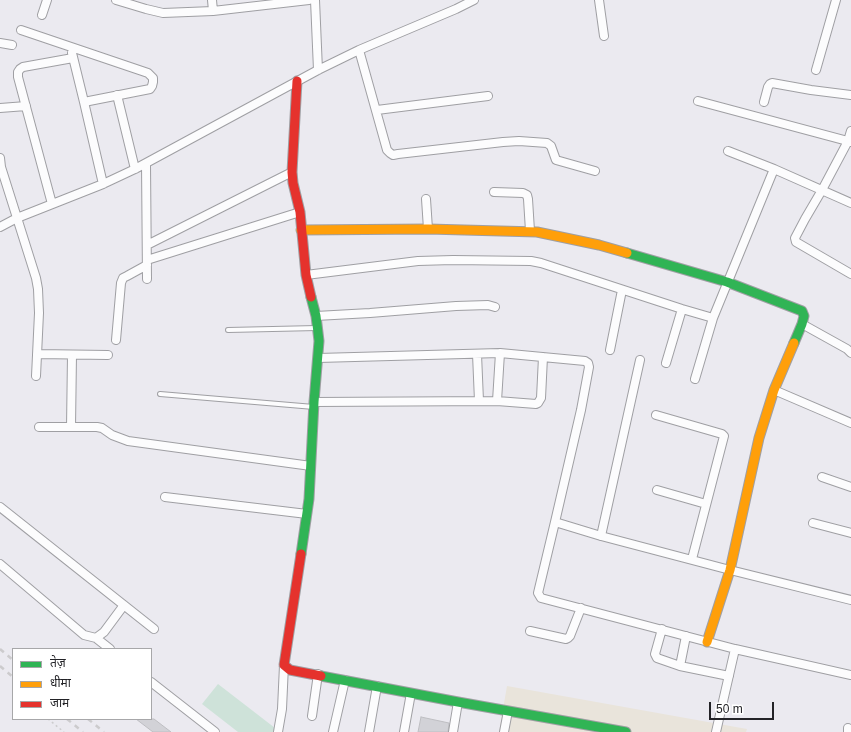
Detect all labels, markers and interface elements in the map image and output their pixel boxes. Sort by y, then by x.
legend [12,648,152,720]
text: तेज़ [50,656,66,670]
text: धीमा [50,676,71,690]
scale bar [711,694,776,720]
text: जाम [50,696,69,710]
text: 50 m [716,702,743,716]

